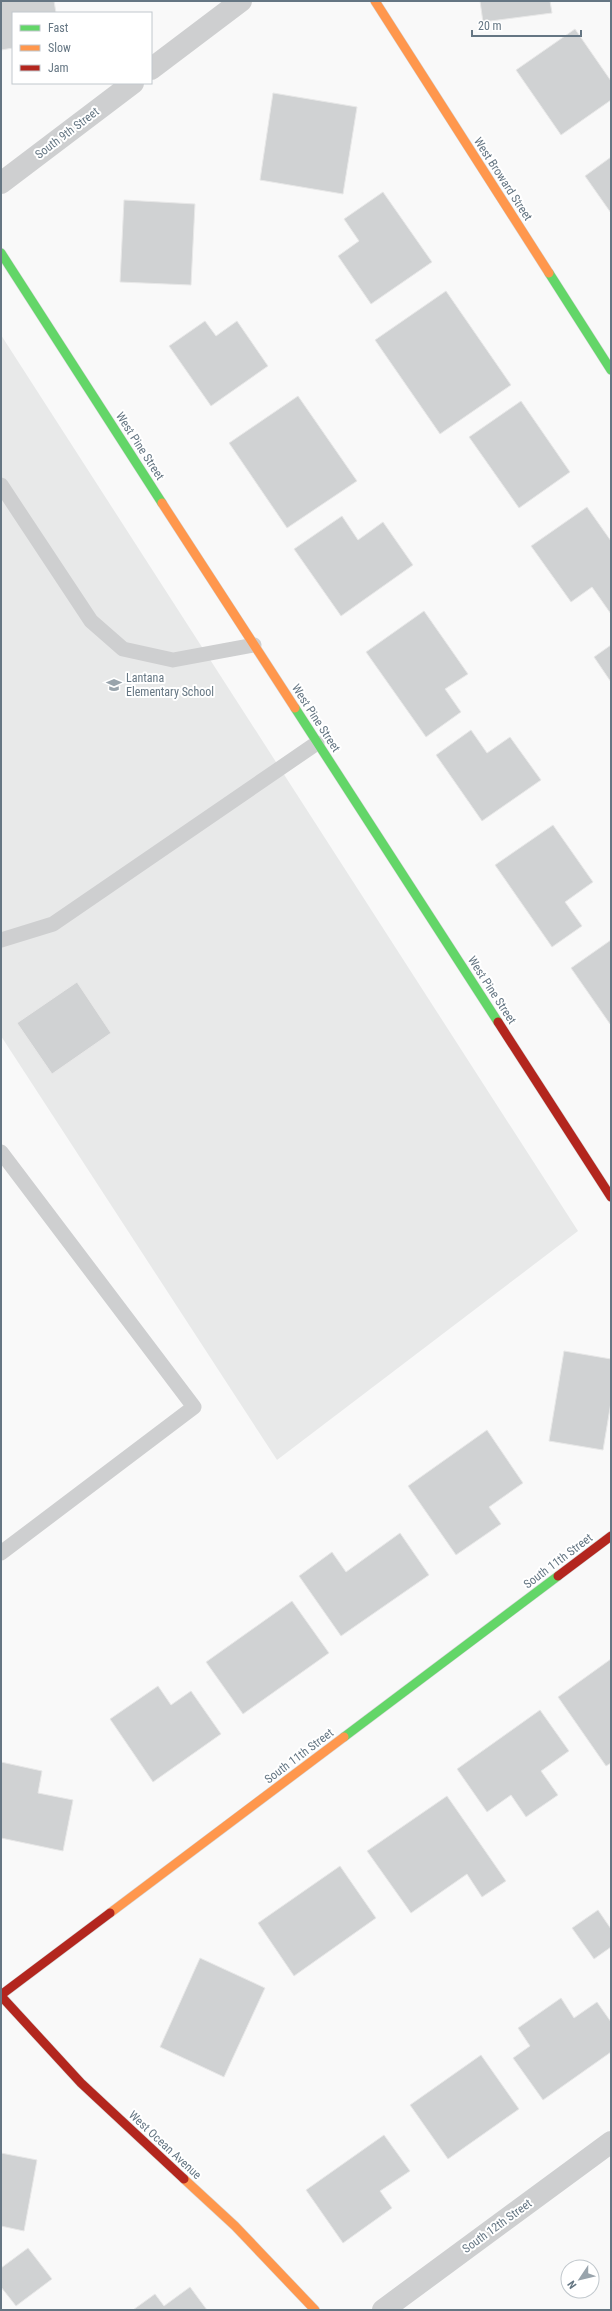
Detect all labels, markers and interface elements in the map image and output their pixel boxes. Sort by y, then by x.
legend [12,12,152,84]
scale bar [472,12,581,38]
text: 20 m [478,19,502,33]
text: Fast [48,21,69,35]
text: Slow [48,41,71,55]
text: Jam [48,61,69,75]
street label: South 9th Street [32,104,102,162]
street label: West Broward Street [471,135,535,224]
street label: West Pine Street [113,409,167,483]
place label: Lantana Elementary School [126,671,214,699]
school or university icon: Lantana Elementary School [105,676,123,694]
street label: West Pine Street [289,681,343,755]
street label: West Pine Street [465,953,519,1027]
street label: South 11th Street [521,1530,595,1591]
street label: South 11th Street [262,1725,336,1786]
street label: West Ocean Avenue [126,2108,204,2182]
street label: South 12th Street [460,2196,535,2256]
north arrow [560,2259,600,2299]
text: N [565,2278,579,2291]

